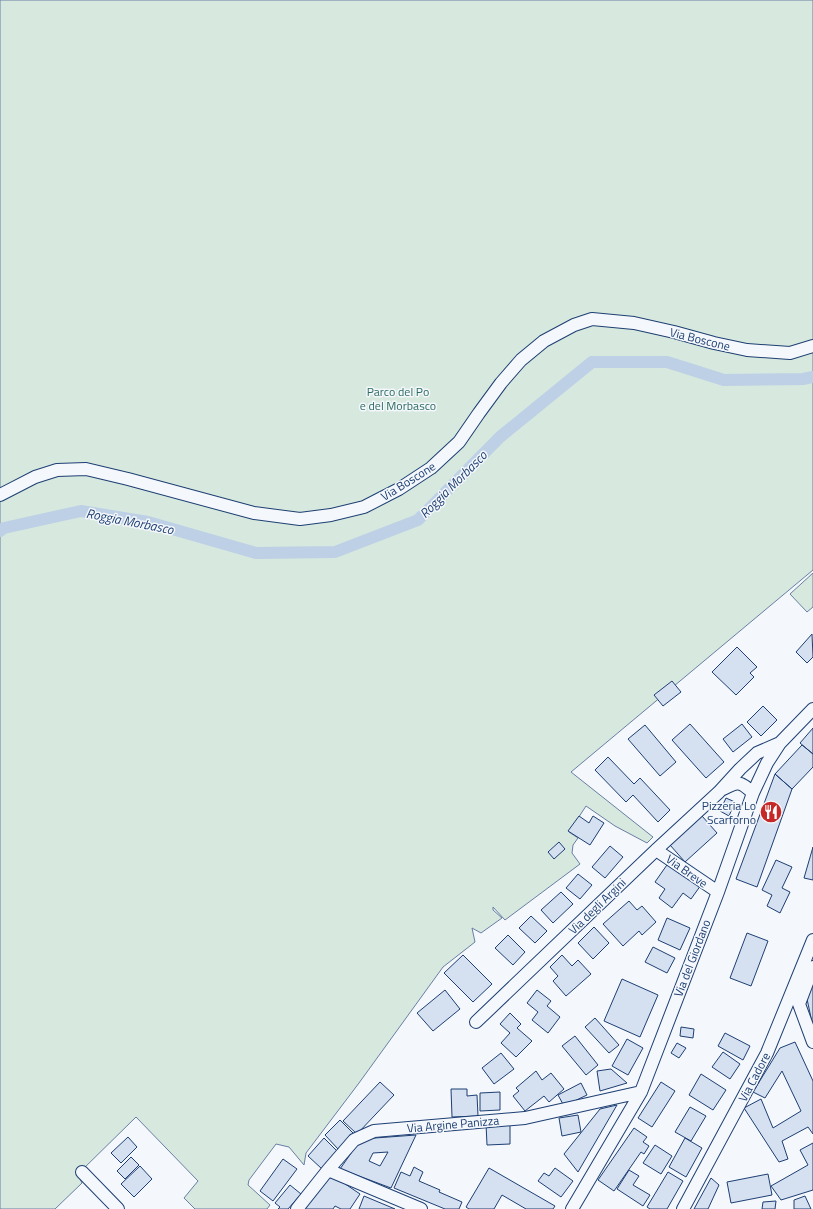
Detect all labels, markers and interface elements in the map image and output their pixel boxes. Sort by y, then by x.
street label: Via Boscone [668,322,732,356]
park label: Parco del Po e del Morbasco [360,382,436,415]
water label: Roggia Morbasco [415,445,492,522]
street label: Via Boscone [377,457,439,505]
water label: Roggia Morbasco [85,503,176,539]
place label: Pizzeria Lo Scarforno [702,796,756,829]
restaurant icon: Pizzeria Lo Scarforno [758,799,784,825]
street label: Via Breve [662,850,712,892]
street label: Via degli Argini [564,873,630,939]
street label: Via del Giordano [669,917,715,999]
street label: Via Cadore [733,1049,775,1105]
street label: Via Argine Panizza [406,1111,500,1137]

